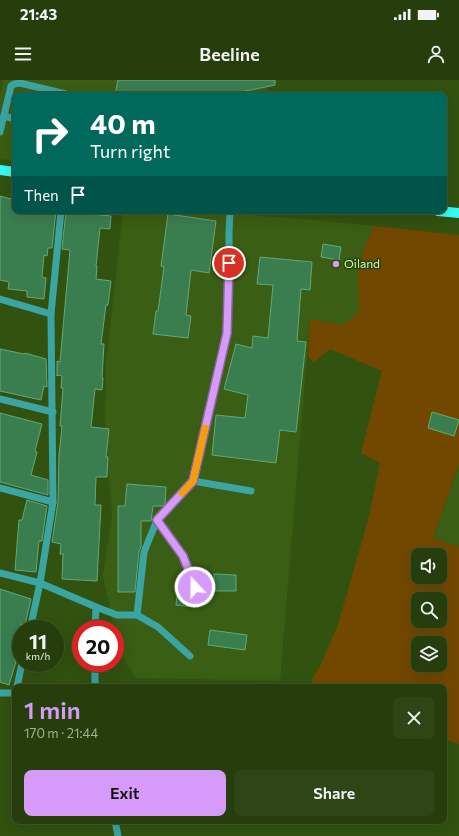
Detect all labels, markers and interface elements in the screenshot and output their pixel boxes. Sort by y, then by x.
text: 21:43 [20,5,57,23]
icon: menu [12,43,34,65]
text: Beeline [199,43,260,65]
icon: person [425,43,447,65]
text: 40 m [90,106,156,140]
icon: right [24,108,76,160]
text: Turn right [90,140,170,162]
icon: arrive [67,184,89,206]
text: Then [24,186,59,204]
pin [212,246,246,280]
icon: arrive [218,252,240,274]
place label: Oiland [344,256,380,270]
marker: Oiland [331,259,341,269]
map controls [411,548,447,672]
button: sound [411,548,447,584]
position arrow [174,566,216,608]
button: search [411,592,447,628]
speed limit sign: 20 [72,620,124,672]
text: 11 [29,629,47,653]
button: layers [411,636,447,672]
text: km/h [26,650,50,662]
text: 1 min [24,695,81,724]
button: close [393,697,435,739]
text: 170 m · 21:44 [24,725,98,741]
button: Exit [24,770,226,816]
button: Share [234,770,435,816]

